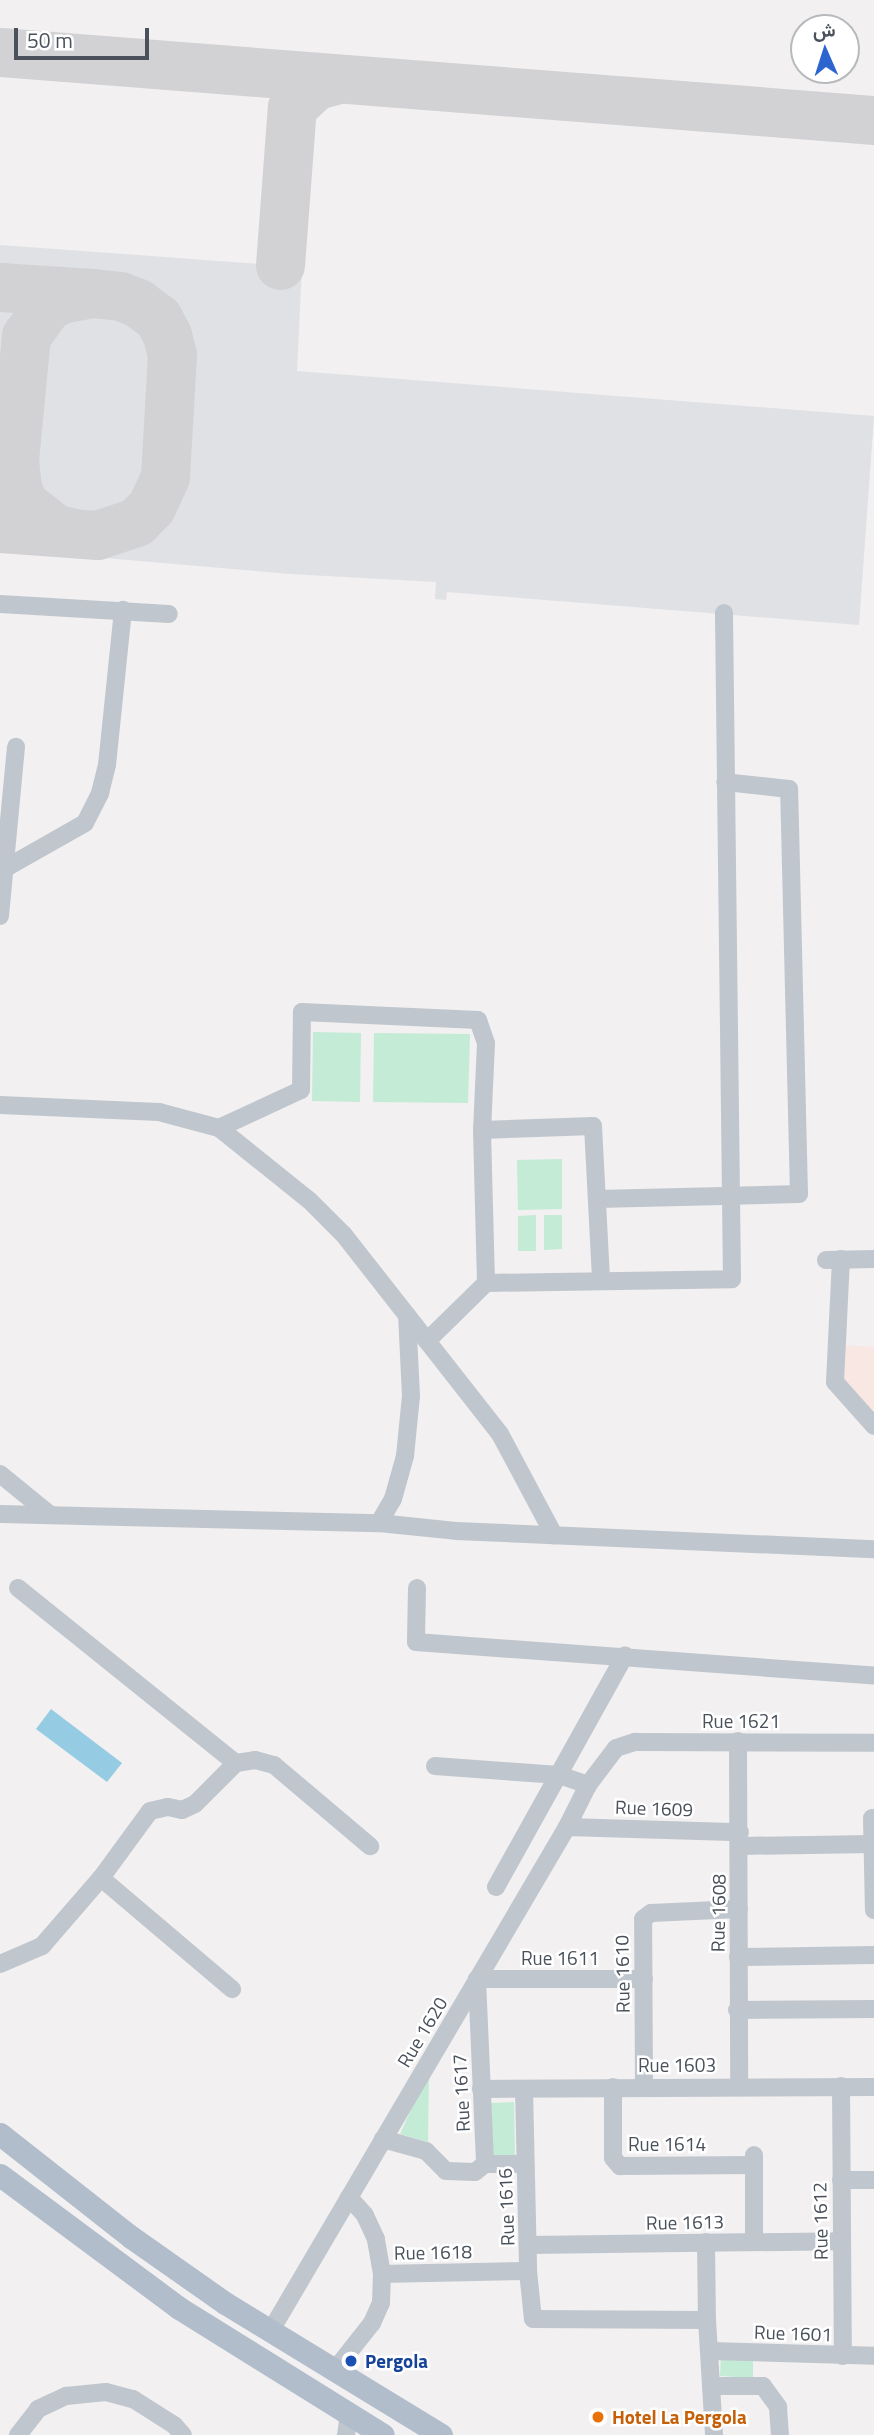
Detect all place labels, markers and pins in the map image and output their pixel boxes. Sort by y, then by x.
place label: Pergola [365,2350,428,2372]
marker: Pergola [343,2353,359,2369]
place label: Hotel La Pergola [612,2406,747,2428]
marker: Hotel La Pergola [590,2409,606,2425]

